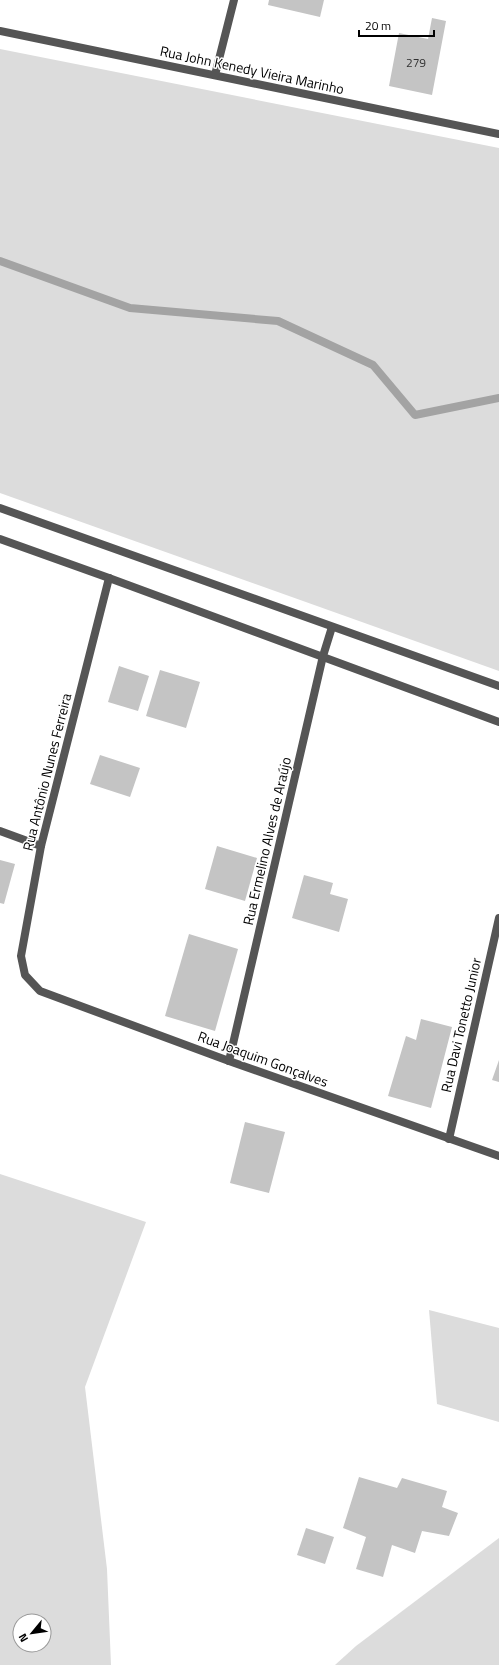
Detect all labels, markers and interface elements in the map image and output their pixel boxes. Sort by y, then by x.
scale bar [359,12,434,38]
text: 20 m [365,16,391,35]
street label: Rua John Kenedy Vieira Marinho [158,40,346,99]
house number: 279 [406,53,426,72]
street label: Rua Antônio Nunes Ferreira [17,691,76,853]
street label: Rua Ermelino Alves de Araújo [237,755,296,927]
street label: Rua Davi Tonetto Junior [435,955,486,1094]
street label: Rua Joaquim Gonçalves [195,1025,331,1092]
north arrow [12,1613,52,1653]
text: N [14,1631,32,1645]

